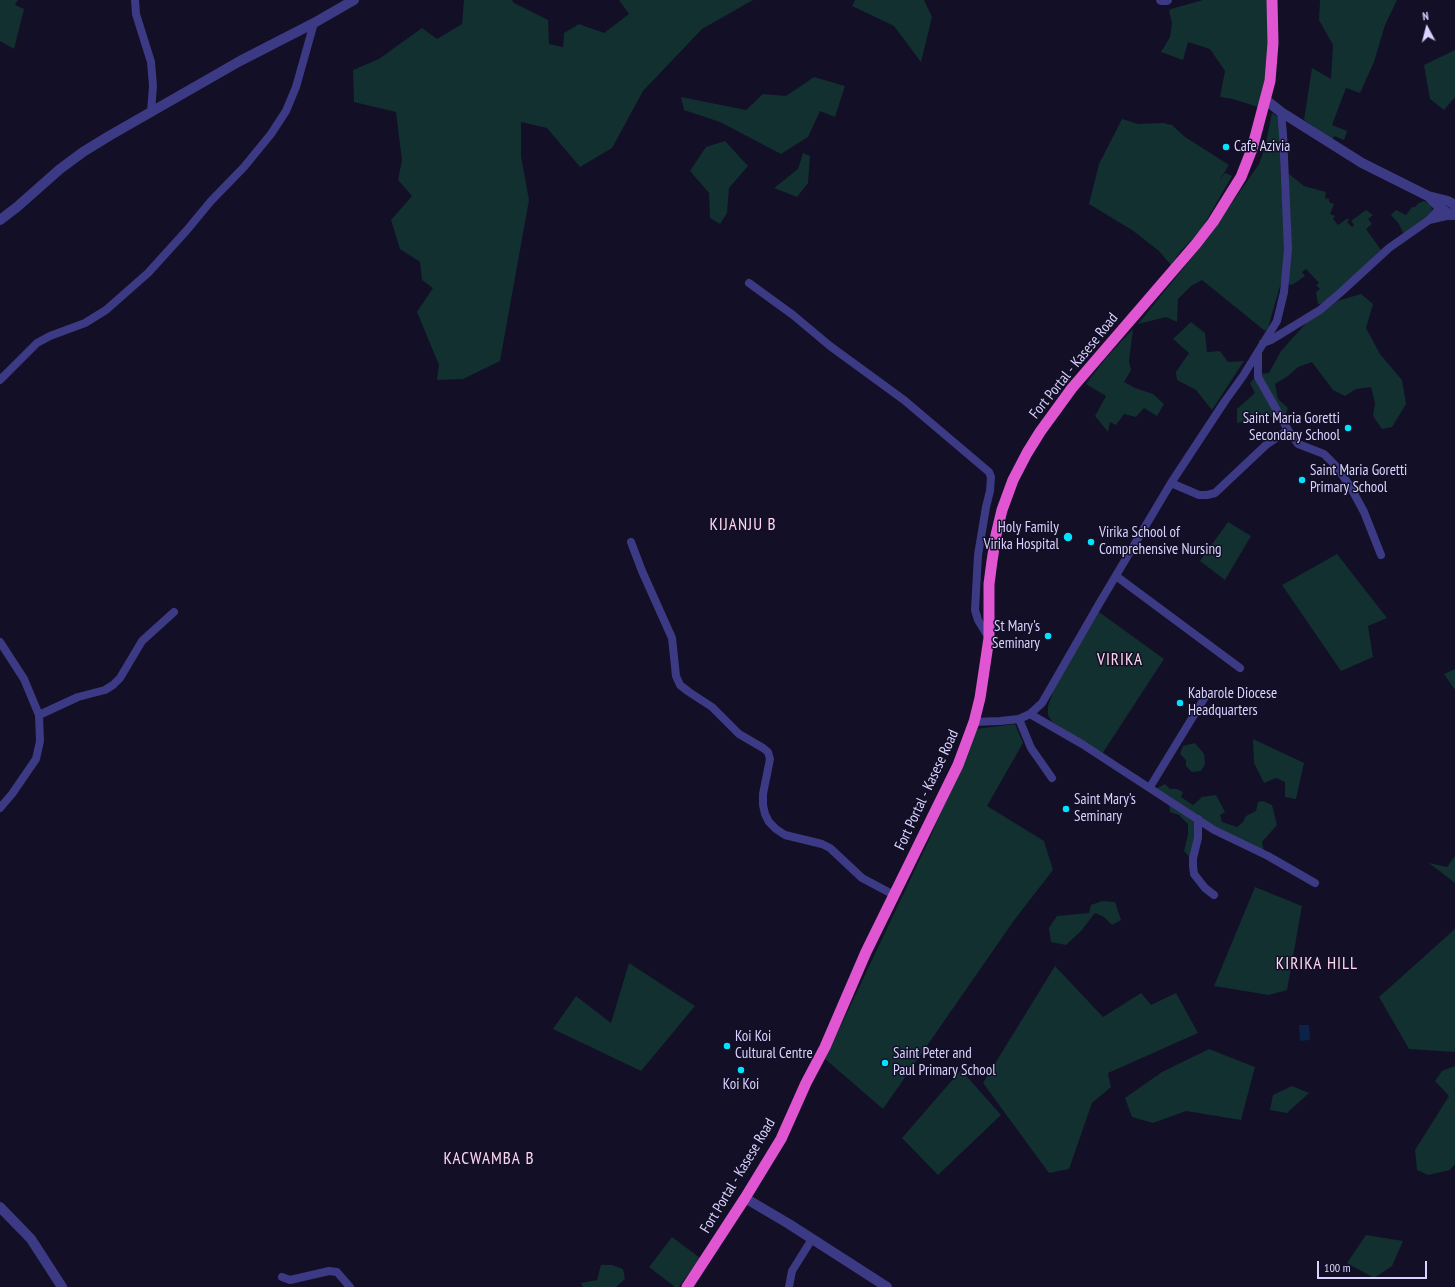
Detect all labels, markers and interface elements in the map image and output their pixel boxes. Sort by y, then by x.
north arrow [1407,8,1447,48]
text: N [1422,9,1429,23]
place label: Cafe Azivia [1234,138,1290,156]
marker: Cafe Azivia [1221,142,1231,152]
street label: Fort Portal - Kasese Road [1026,310,1122,422]
place label: Saint Maria Goretti Secondary School [1243,410,1340,445]
marker: Saint Maria Goretti Secondary School [1343,423,1353,433]
place label: Saint Maria Goretti Primary School [1310,462,1407,497]
marker: Saint Maria Goretti Primary School [1297,475,1307,485]
district label: KIJANJU B [709,515,777,535]
place label: Holy Family Virika Hospital [983,519,1059,554]
place label: Virika School of Comprehensive Nursing [1099,524,1222,559]
marker: Holy Family Virika Hospital [1062,531,1074,543]
marker: Virika School of Comprehensive Nursing [1086,537,1096,547]
place label: St Mary's Seminary [992,618,1040,653]
marker: St Mary's Seminary [1043,631,1053,641]
district label: VIRIKA [1097,650,1143,670]
place label: Kabarole Diocese Headquarters [1188,685,1277,720]
marker: Kabarole Diocese Headquarters [1175,698,1185,708]
street label: Fort Portal - Kasese Road [891,727,963,853]
place label: Saint Mary's Seminary [1074,791,1136,826]
marker: Saint Mary's Seminary [1061,804,1071,814]
district label: KIRIKA HILL [1276,954,1358,974]
place label: Koi Koi Cultural Centre [735,1028,813,1063]
marker: Koi Koi Cultural Centre [722,1041,732,1051]
place label: Saint Peter and Paul Primary School [893,1045,996,1080]
marker: Saint Peter and Paul Primary School [880,1058,890,1068]
marker: Koi Koi [736,1065,746,1075]
place label: Koi Koi [723,1076,759,1094]
street label: Fort Portal - Kasese Road [697,1115,779,1237]
district label: KACWAMBA B [444,1149,534,1169]
scale bar [1319,1253,1429,1279]
text: 100 m [1324,1260,1351,1275]

